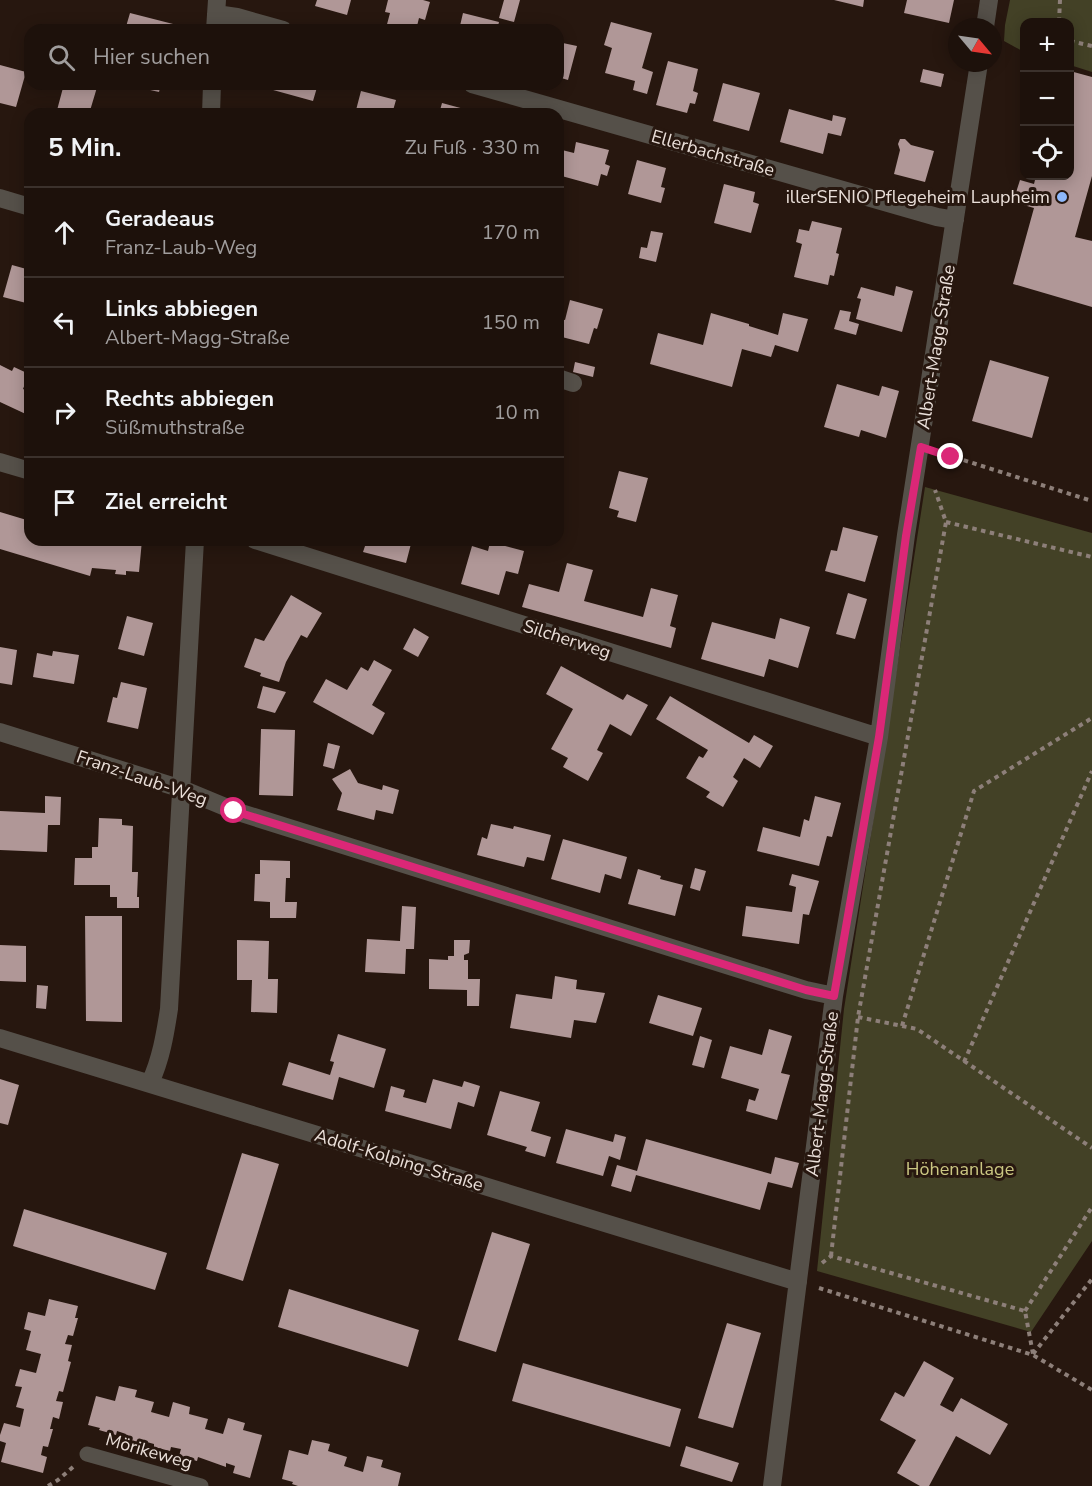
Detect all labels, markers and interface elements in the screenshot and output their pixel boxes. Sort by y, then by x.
north arrow [948,18,1002,72]
map controls [1020,18,1074,180]
button: + [1020,18,1074,72]
search box [24,24,564,90]
icon: search [45,41,78,74]
text: Hier suchen [93,42,210,72]
button: − [1020,72,1074,126]
street label: Ellerbachstraße [649,124,777,182]
button: locate [1020,126,1074,180]
text: 5 Min. [48,130,121,165]
text: Zu Fuß · 330 m [405,134,540,161]
place label: illerSENIO Pflegeheim Laupheim [786,185,1050,209]
marker: illerSENIO Pflegeheim Laupheim [1055,190,1069,204]
text: Geradeaus [105,204,214,234]
icon: ahead [48,216,81,249]
text: 170 m [482,219,540,246]
text: Franz-Laub-Weg [105,234,257,261]
street label: Albert-Magg-Straße [911,263,961,431]
text: Links abbiegen [105,294,258,324]
icon: left [48,306,81,339]
text: 150 m [482,309,540,336]
text: Albert-Magg-Straße [105,324,290,351]
text: Rechts abbiegen [105,384,274,414]
icon: right [48,396,81,429]
text: 10 m [494,399,540,426]
text: Süßmuthstraße [105,414,245,441]
route end [937,443,963,469]
icon: arrive [48,486,81,519]
text: Ziel erreicht [105,487,227,517]
street label: Silcherweg [520,614,614,664]
street label: Franz-Laub-Weg [73,744,211,812]
route start [220,797,246,823]
street label: Albert-Magg-Straße [800,1010,844,1178]
street label: Adolf-Kolping-Straße [312,1123,486,1197]
park label: Höhenanlage [906,1157,1014,1181]
street label: Mörikeweg [103,1427,195,1475]

